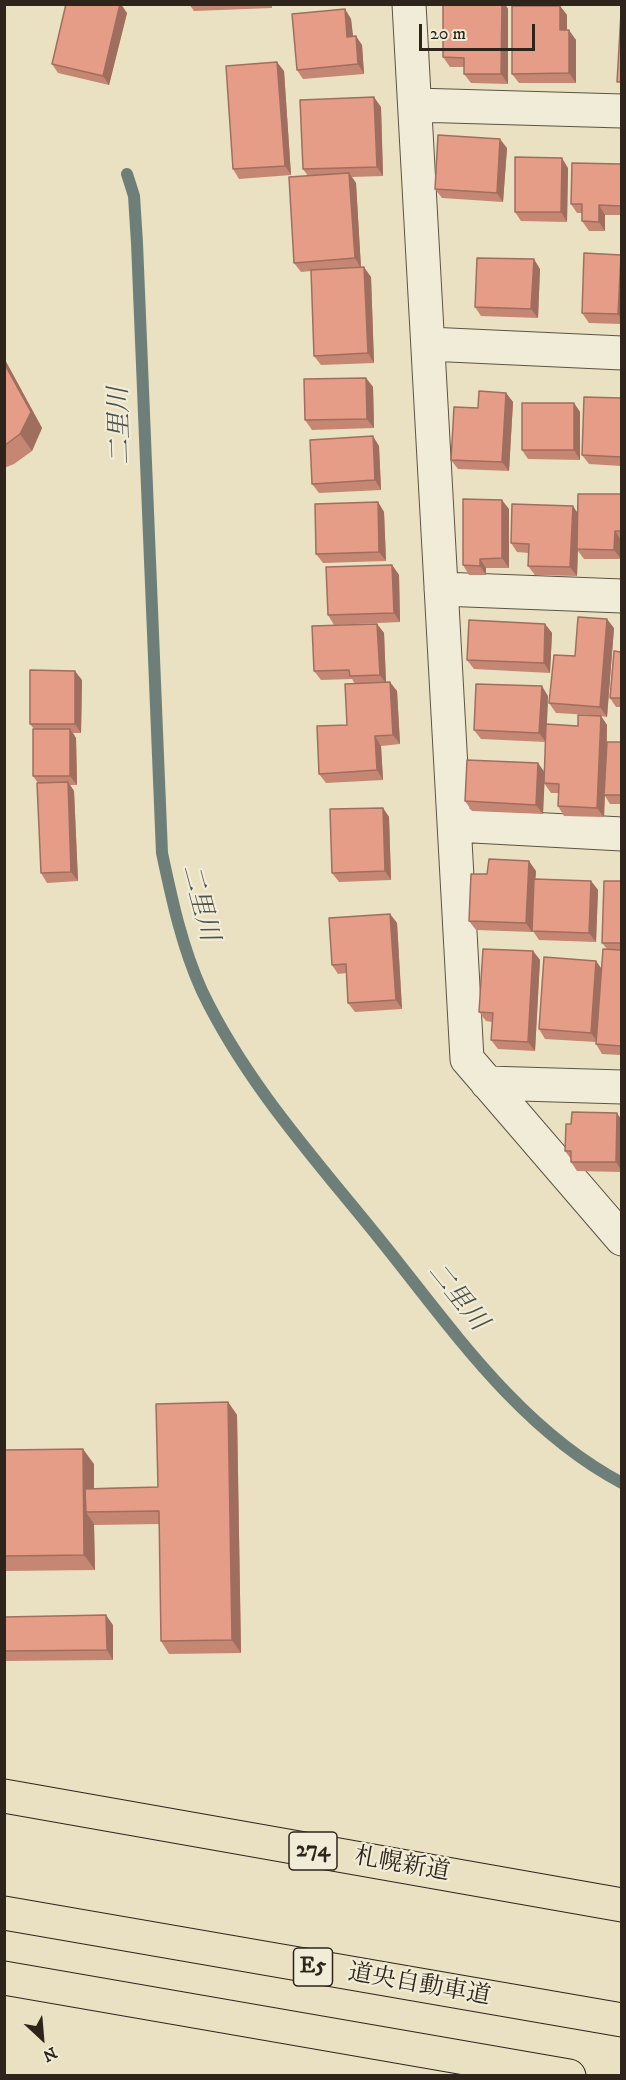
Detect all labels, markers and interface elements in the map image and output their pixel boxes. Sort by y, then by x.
scale bar [422,12,538,50]
text: 20 m [430,23,466,45]
water label: 二里川 [105,386,139,466]
water label: 二里川 [173,861,223,945]
water label: 二里川 [419,1258,493,1338]
road number: 274 [289,1832,337,1870]
street label: 札幌新道 [352,1843,452,1889]
road number: E5 [294,1948,332,1986]
street label: 道央自動車道 [346,1959,492,2013]
north arrow [12,2008,72,2068]
text: N [40,2042,60,2066]

